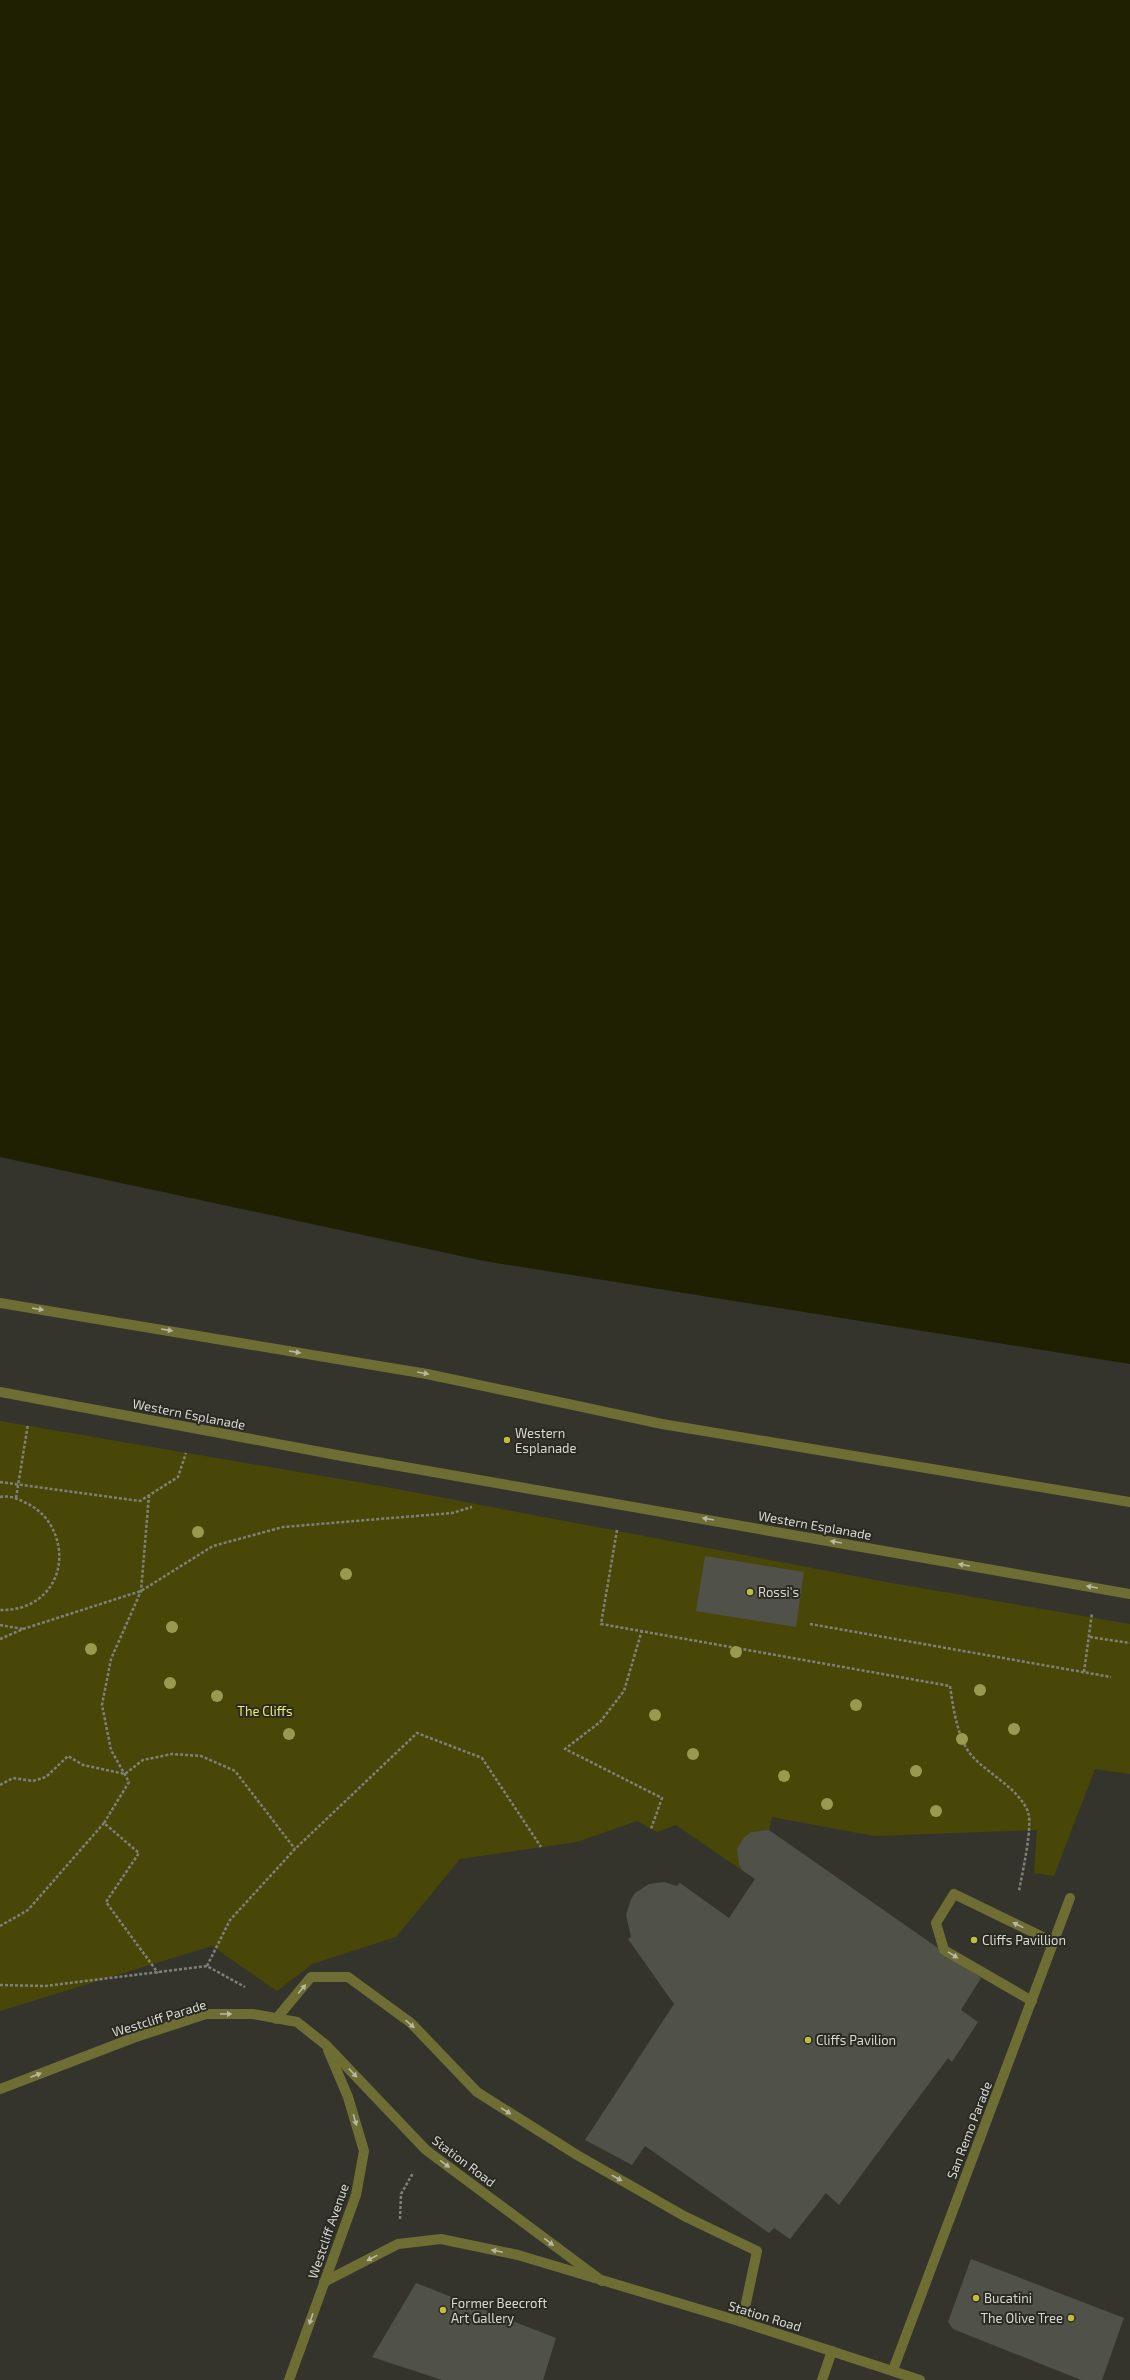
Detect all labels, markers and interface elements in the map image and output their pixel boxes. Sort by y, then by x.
one-way arrow [32,1306,45,1312]
one-way arrow [161,1328,173,1334]
one-way arrow [289,1349,301,1355]
one-way arrow [417,1371,429,1377]
street label: Western Esplanade [131,1395,247,1433]
place label: Western Esplanade [515,1425,577,1456]
marker: Western Esplanade [502,1435,512,1445]
street label: Western Esplanade [757,1507,873,1543]
one-way arrow [701,1516,714,1522]
one-way arrow [829,1539,842,1545]
one-way arrow [957,1562,970,1568]
place label: Rossi's [758,1584,799,1600]
one-way arrow [1085,1584,1098,1590]
marker: Rossi's [745,1587,755,1597]
park label: The Cliffs [237,1703,293,1719]
one-way arrow [1013,1922,1024,1928]
place label: Cliffs Pavillion [982,1932,1066,1948]
marker: Cliffs Pavillion [969,1935,979,1945]
one-way arrow [947,1952,959,1959]
one-way arrow [297,1984,306,1994]
street label: Westcliff Parade [110,1996,208,2040]
one-way arrow [220,2011,233,2017]
one-way arrow [405,2019,416,2028]
place label: Cliffs Pavilion [816,2032,896,2048]
marker: Cliffs Pavilion [803,2035,813,2045]
one-way arrow [348,2068,358,2078]
one-way arrow [31,2072,43,2078]
street label: San Remo Parade [943,2079,995,2181]
one-way arrow [500,2107,512,2114]
one-way arrow [352,2115,358,2127]
street label: Station Road [429,2132,499,2190]
one-way arrow [440,2160,451,2168]
one-way arrow [611,2175,623,2182]
street label: Westcliff Avenue [304,2181,352,2281]
one-way arrow [544,2238,555,2246]
one-way arrow [491,2247,503,2253]
one-way arrow [366,2254,377,2261]
place label: Bucatini [984,2290,1032,2306]
marker: Bucatini [971,2293,981,2303]
place label: Former Beecroft Art Gallery [451,2295,547,2326]
street label: Station Road [727,2297,803,2335]
marker: Former Beecroft Art Gallery [438,2305,448,2315]
place label: The Olive Tree [981,2310,1063,2326]
one-way arrow [308,2313,314,2325]
marker: The Olive Tree [1066,2313,1076,2323]

